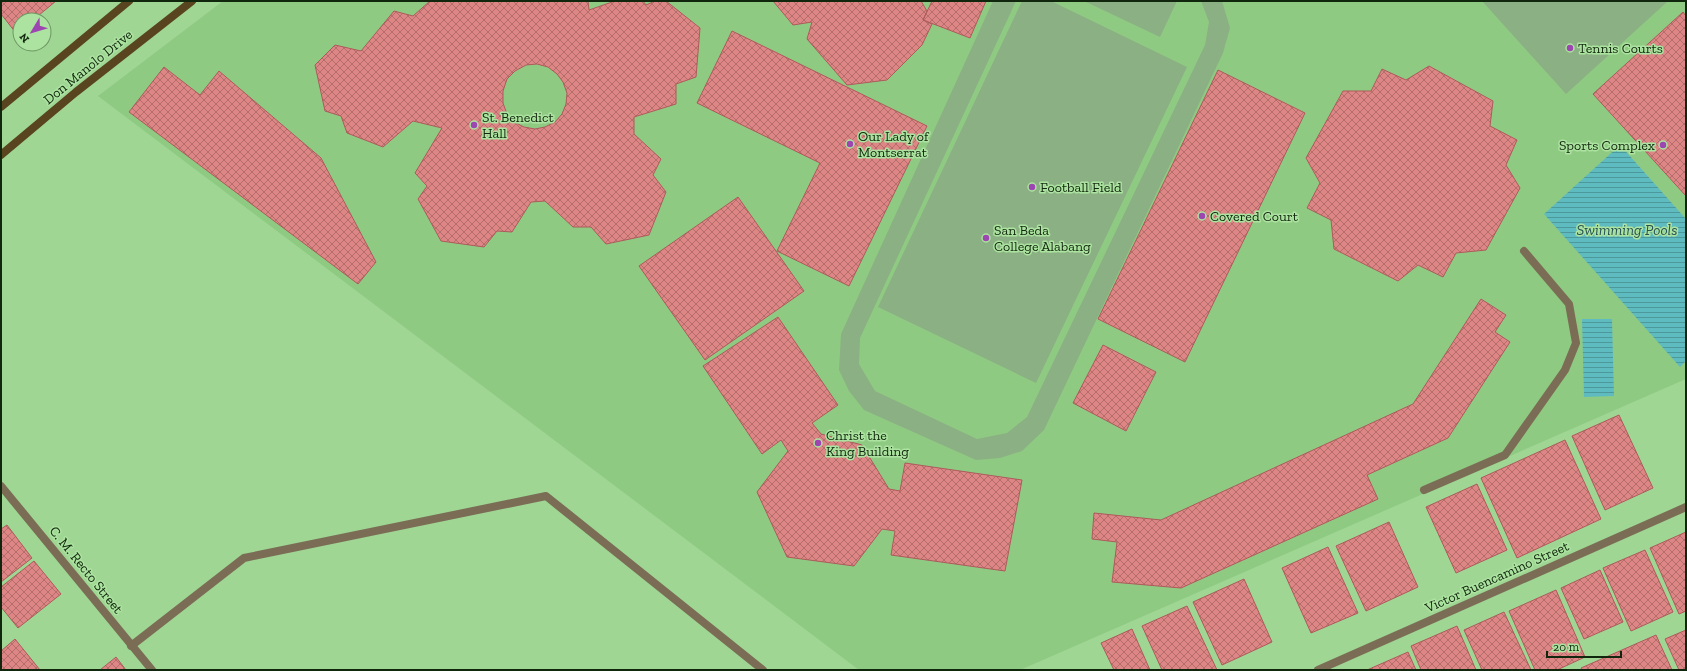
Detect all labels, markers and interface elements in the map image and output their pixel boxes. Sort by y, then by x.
north arrow [12,12,52,52]
street label: Don Manolo Drive [40,26,136,108]
text: N [16,30,32,45]
place label: Tennis Courts [1578,40,1663,57]
marker: Tennis Courts [1565,43,1575,53]
place label: St. Benedict Hall [482,109,554,142]
marker: St. Benedict Hall [469,120,479,130]
place label: Our Lady of Montserrat [858,128,930,161]
place label: Sports Complex [1559,137,1655,154]
marker: Our Lady of Montserrat [845,139,855,149]
marker: Sports Complex [1658,140,1668,150]
place label: Football Field [1040,179,1122,196]
marker: Football Field [1027,182,1037,192]
place label: Covered Court [1210,208,1299,225]
marker: Covered Court [1197,211,1207,221]
water label: Swimming Pools [1577,221,1677,239]
place label: San Beda College Alabang [994,222,1091,255]
marker: San Beda College Alabang [981,233,991,243]
place label: Christ the King Building [826,427,909,460]
marker: Christ the King Building [813,438,823,448]
street label: C. M. Recto Street [46,523,127,618]
street label: Victor Buencamino Street [1421,537,1572,617]
scale bar [1547,633,1621,659]
text: 20 m [1553,640,1580,654]

